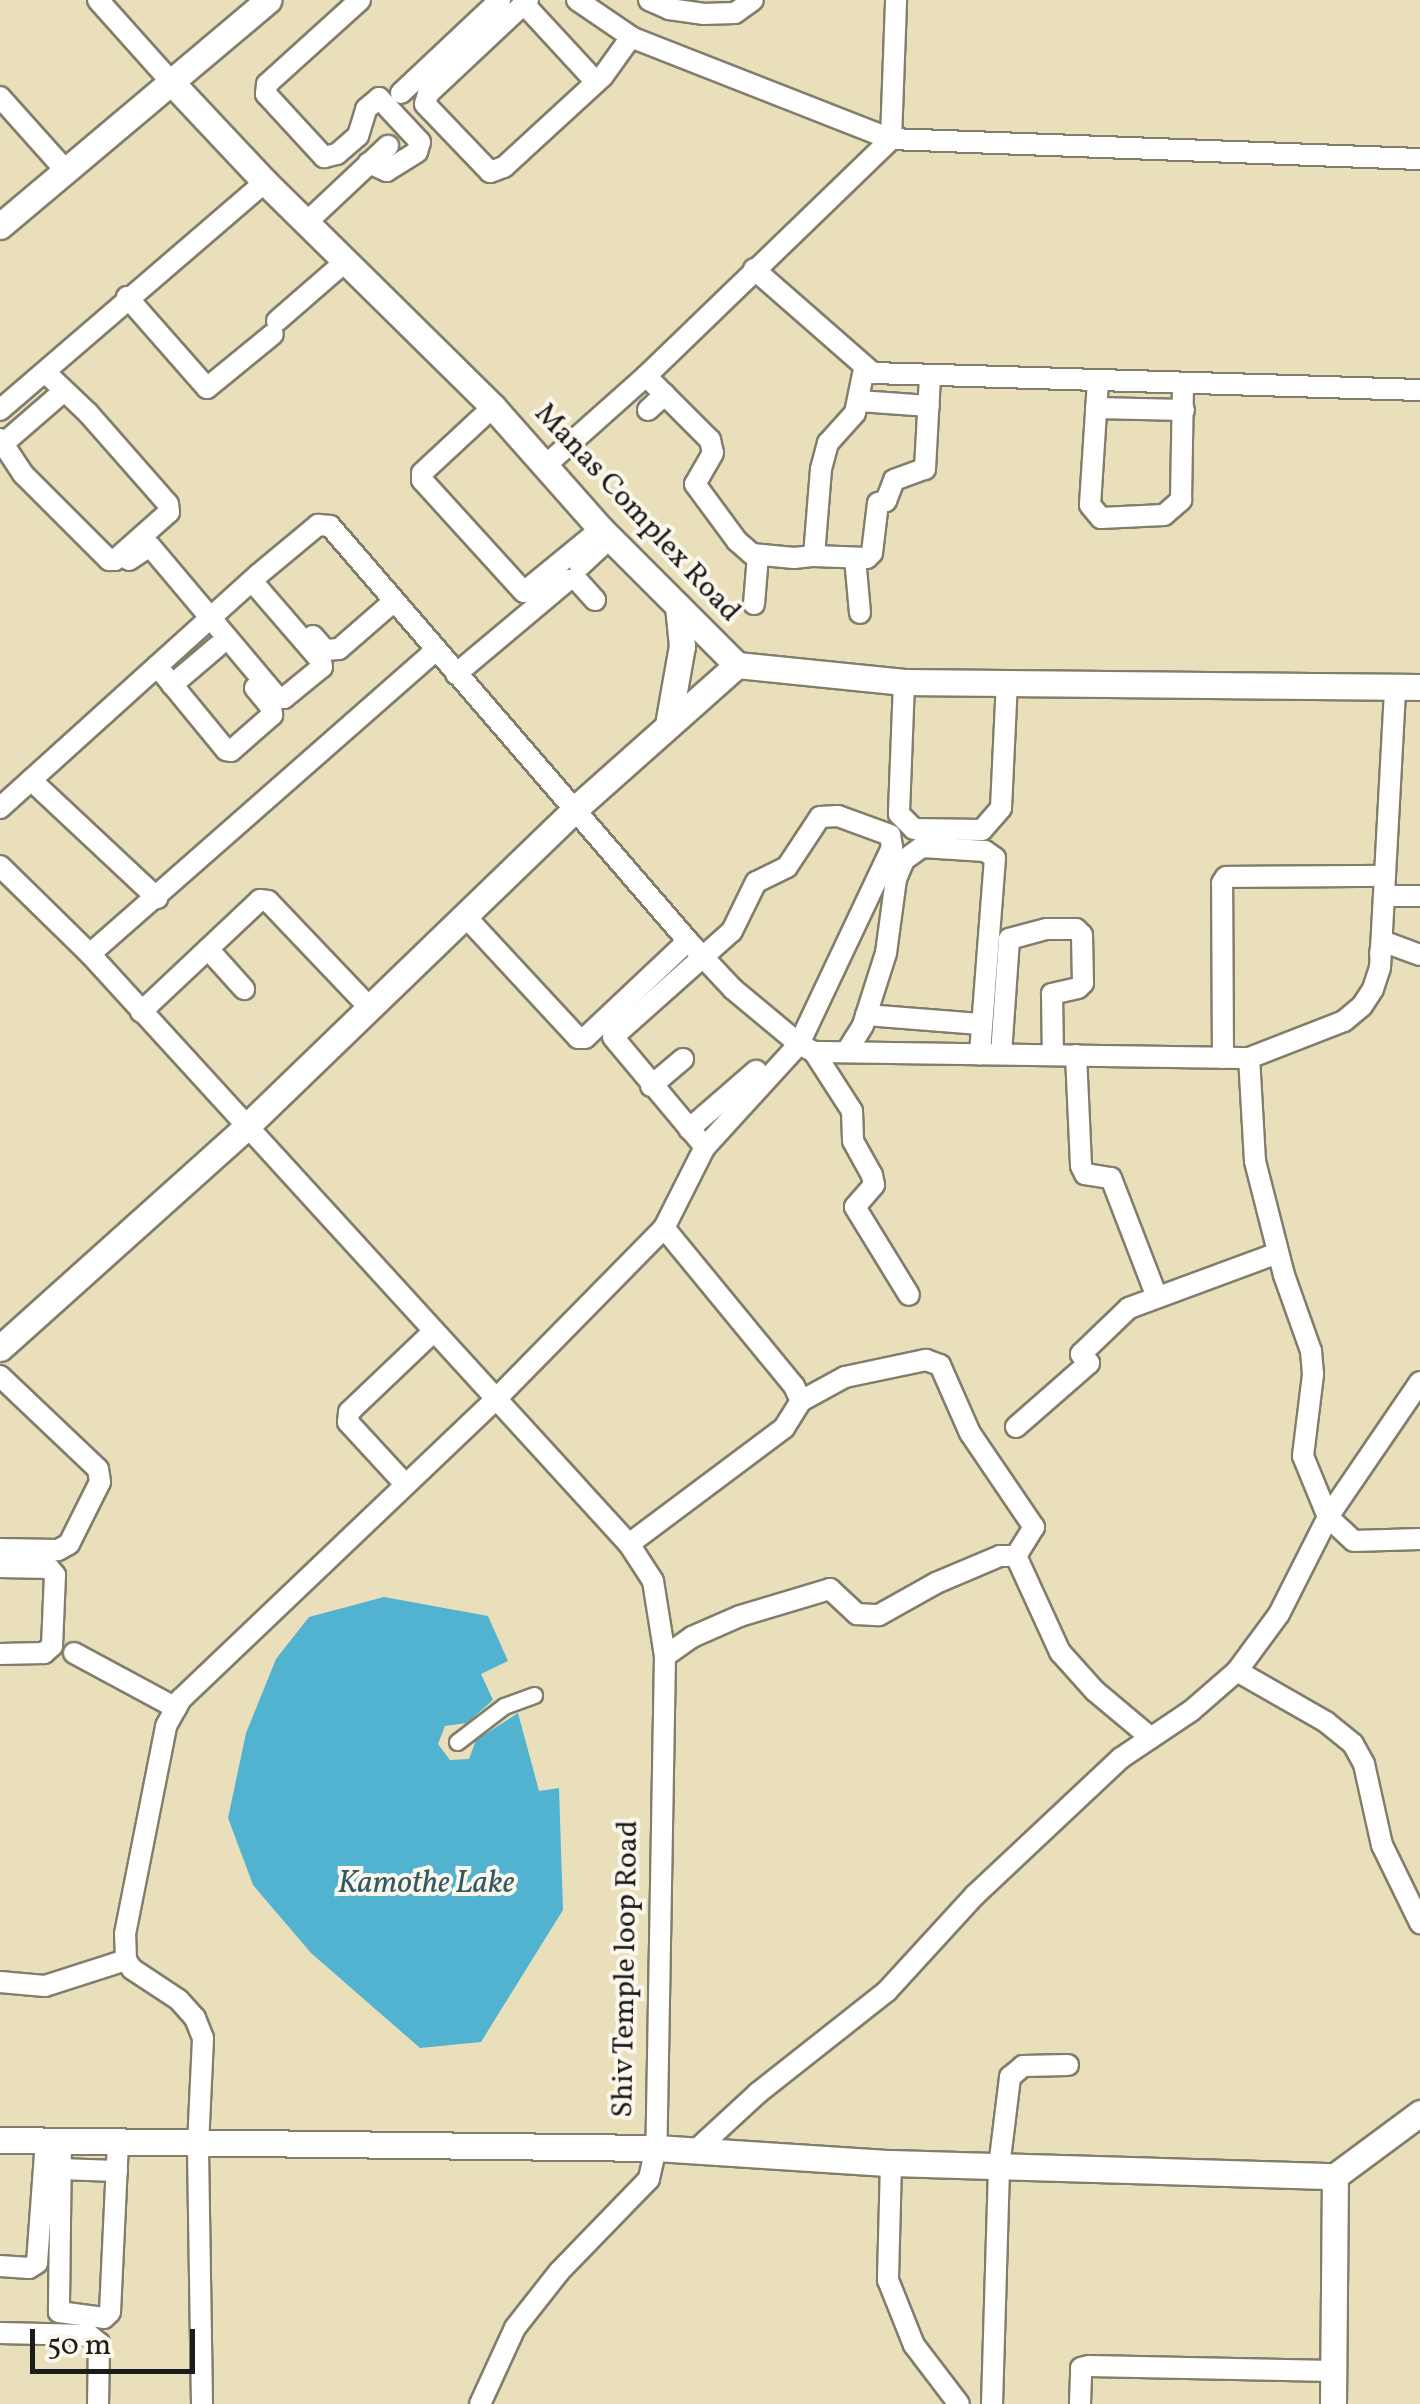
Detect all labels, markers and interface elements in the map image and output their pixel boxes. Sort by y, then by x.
street label: Manas Complex Road [526,396,748,630]
street label: Shiv Temple loop Road [605,1819,647,2119]
water label: Kamothe Lake [338,1865,514,1903]
scale bar [35,2309,200,2371]
text: 50 m [47,2325,111,2367]

